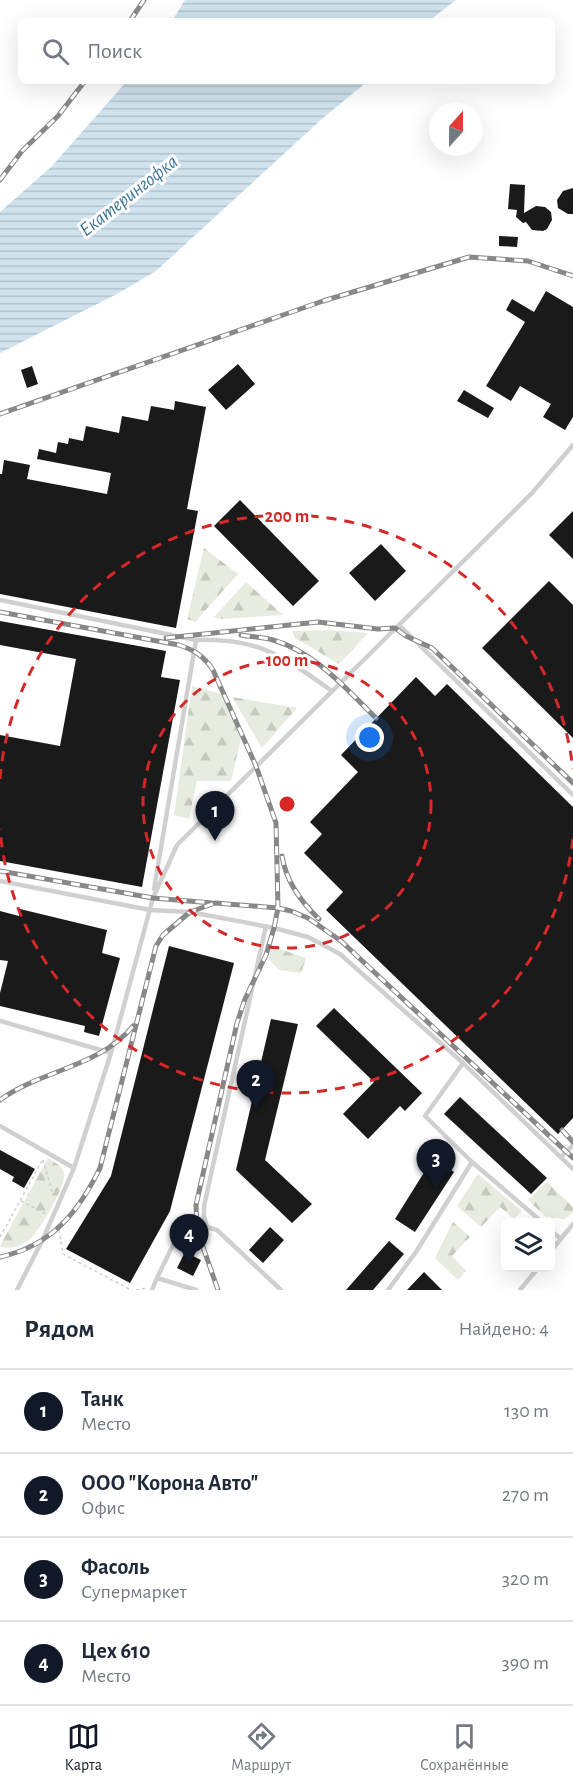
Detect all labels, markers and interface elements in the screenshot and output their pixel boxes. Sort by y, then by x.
search box [18,18,555,84]
icon: search [39,35,72,68]
text: Поиск [87,40,142,62]
north arrow [429,102,483,156]
water label: Екатерингофка [76,151,181,240]
text: 200 m [265,508,309,526]
text: 100 m [266,652,308,670]
your location [355,723,384,752]
pin: 1 [196,792,234,841]
centre of rings [277,794,297,814]
pin: 2 [236,1060,276,1110]
pin: 3 [416,1140,456,1189]
pin: 4 [170,1214,208,1264]
map controls [501,1218,555,1272]
button: layers [501,1218,555,1272]
text: Рядом [24,1316,95,1342]
text: Найдено: 4 [459,1319,549,1339]
text: Танк [81,1388,124,1410]
text: 1 [40,1401,47,1421]
text: 130 m [504,1401,549,1421]
text: Место [81,1414,131,1434]
text: ООО "Корона Авто" [81,1472,258,1494]
text: 2 [39,1485,48,1505]
text: 270 m [502,1485,549,1505]
text: Офис [81,1498,125,1518]
text: Фасоль [81,1556,149,1578]
text: 3 [39,1569,48,1589]
text: 320 m [502,1569,549,1589]
text: Супермаркет [81,1582,187,1602]
text: Цех 610 [81,1640,150,1662]
text: 4 [38,1653,49,1673]
text: 390 m [502,1653,549,1673]
text: Место [81,1666,131,1686]
tab: Карта [64,1720,102,1775]
tab: Маршрут [231,1720,291,1775]
tab: Сохранённые [420,1720,509,1775]

